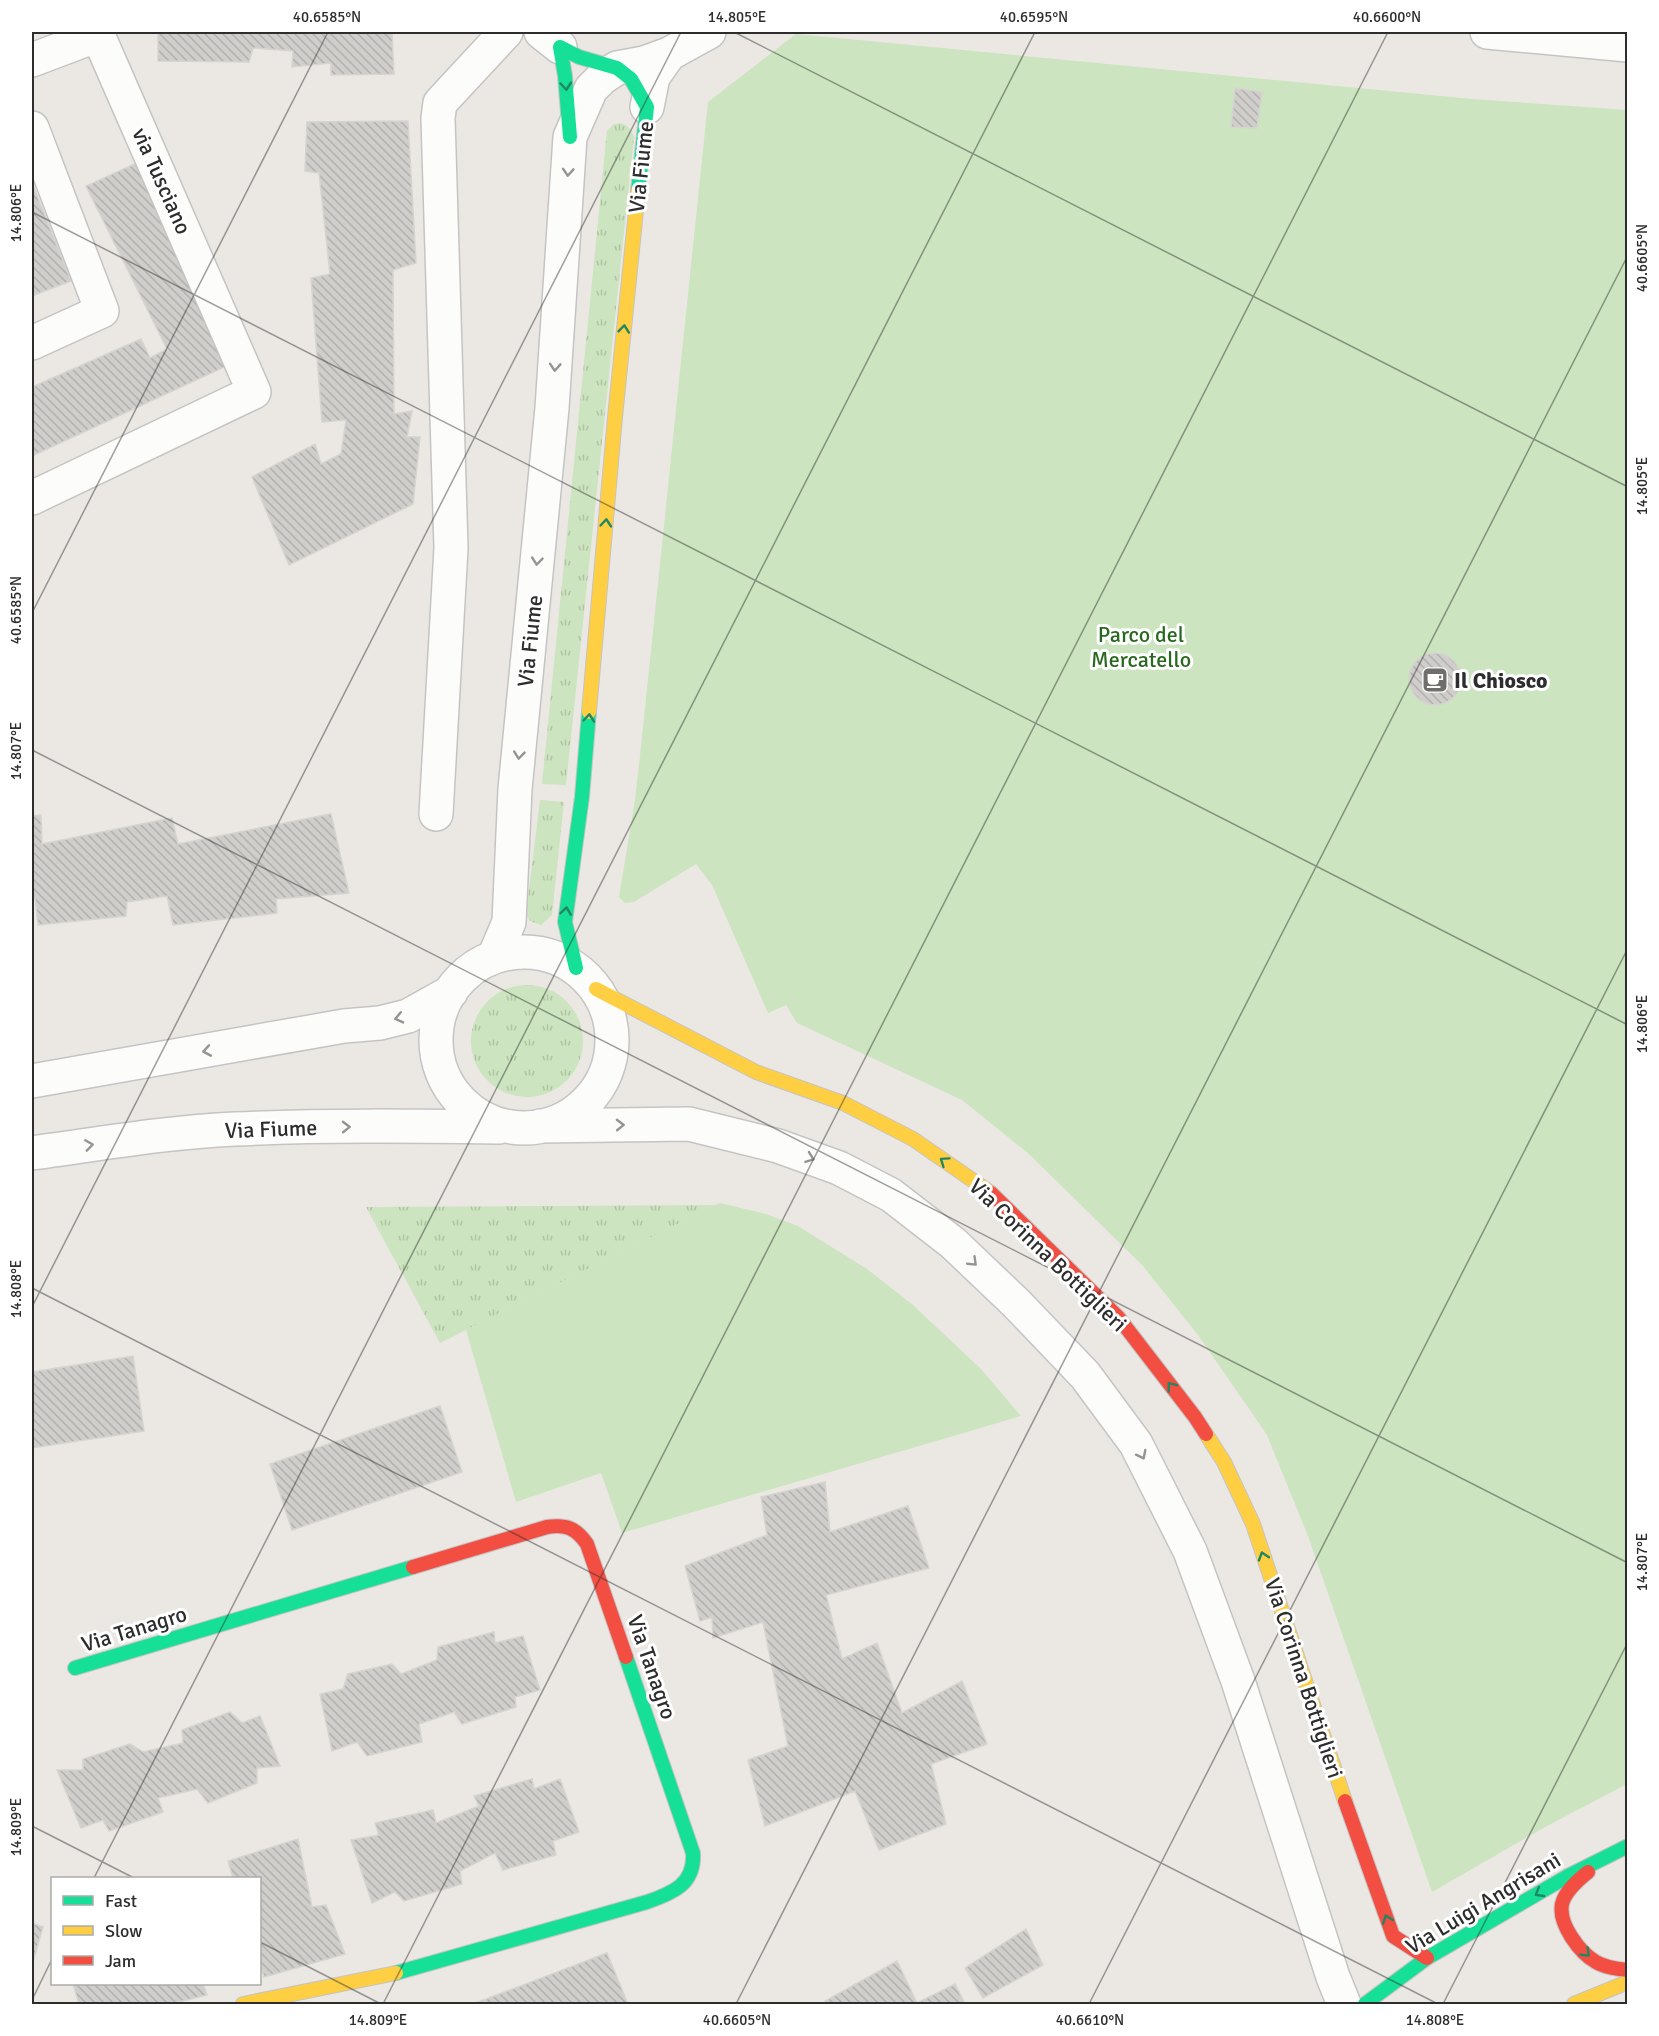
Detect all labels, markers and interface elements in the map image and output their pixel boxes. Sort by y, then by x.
text: 40.6585°N [293,8,361,26]
text: 14.805°E [708,8,766,26]
text: 40.6595°N [1000,8,1068,26]
text: 40.6600°N [1353,8,1421,26]
one-way arrow [559,82,572,91]
street label: Via Fiume [623,120,659,214]
street label: via Tusciano [127,124,197,238]
one-way arrow [562,168,575,177]
text: 14.806°E [7,184,25,242]
text: 40.6605°N [1633,224,1651,292]
one-way arrow [617,325,630,334]
one-way arrow [549,362,562,371]
text: 14.805°E [1633,457,1651,515]
one-way arrow [599,519,612,528]
one-way arrow [532,557,544,566]
text: 40.6585°N [7,576,25,644]
street label: Via Fiume [512,594,548,688]
park label: Parco del Mercatello [1091,621,1191,673]
cafe icon: Il Chiosco [1420,665,1450,695]
place label: Il Chiosco [1454,667,1548,694]
one-way arrow [582,713,595,722]
text: 14.807°E [7,722,25,780]
one-way arrow [513,751,526,760]
one-way arrow [560,907,572,916]
text: 14.806°E [1633,995,1651,1053]
one-way arrow [394,1011,404,1024]
one-way arrow [202,1044,212,1056]
street label: Via Fiume [224,1114,318,1144]
one-way arrow [615,1119,624,1131]
one-way arrow [342,1121,351,1133]
one-way arrow [85,1140,94,1152]
one-way arrow [804,1150,815,1163]
one-way arrow [940,1157,951,1168]
street label: Via Corinna Bottiglieri [963,1173,1133,1337]
one-way arrow [966,1255,976,1266]
text: 14.808°E [7,1260,25,1318]
one-way arrow [1167,1381,1178,1392]
one-way arrow [1135,1449,1146,1460]
text: 14.807°E [1633,1533,1651,1591]
one-way arrow [1258,1551,1270,1562]
street label: Via Corinna Bottiglieri [1259,1574,1349,1782]
street label: Via Tanagro [78,1600,190,1658]
street label: Via Tanagro [622,1611,682,1723]
text: 14.809°E [7,1798,25,1856]
street label: Via Luigi Angrisani [1401,1846,1565,1960]
legend [51,1877,261,1985]
one-way arrow [1535,1886,1545,1898]
text: Fast [105,1890,137,1912]
one-way arrow [1382,1914,1395,1925]
text: Slow [105,1920,142,1942]
one-way arrow [1579,1945,1590,1956]
text: Jam [105,1950,136,1972]
text: 14.809°E [349,2011,407,2029]
text: 40.6605°N [703,2011,771,2029]
text: 40.6610°N [1056,2011,1124,2029]
text: 14.808°E [1406,2011,1464,2029]

